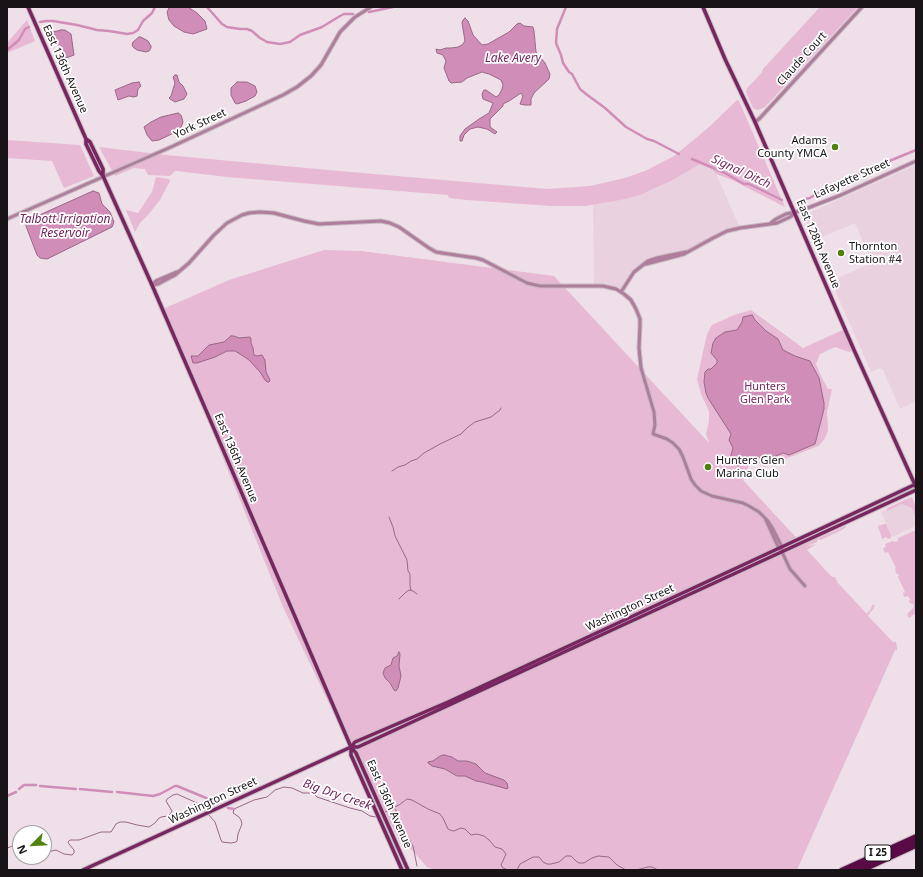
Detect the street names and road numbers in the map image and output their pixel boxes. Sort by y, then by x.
street label: East 136th Avenue [40,23,90,115]
street label: Claude Court [775,30,829,88]
street label: York Street [172,106,228,142]
street label: Lafayette Street [812,156,892,202]
street label: East 128th Avenue [793,197,843,291]
street label: East 136th Avenue [211,411,261,505]
street label: Washington Street [584,582,676,634]
street label: East 136th Avenue [364,758,414,850]
street label: Washington Street [167,775,259,827]
road number: I 25 [865,845,891,861]

